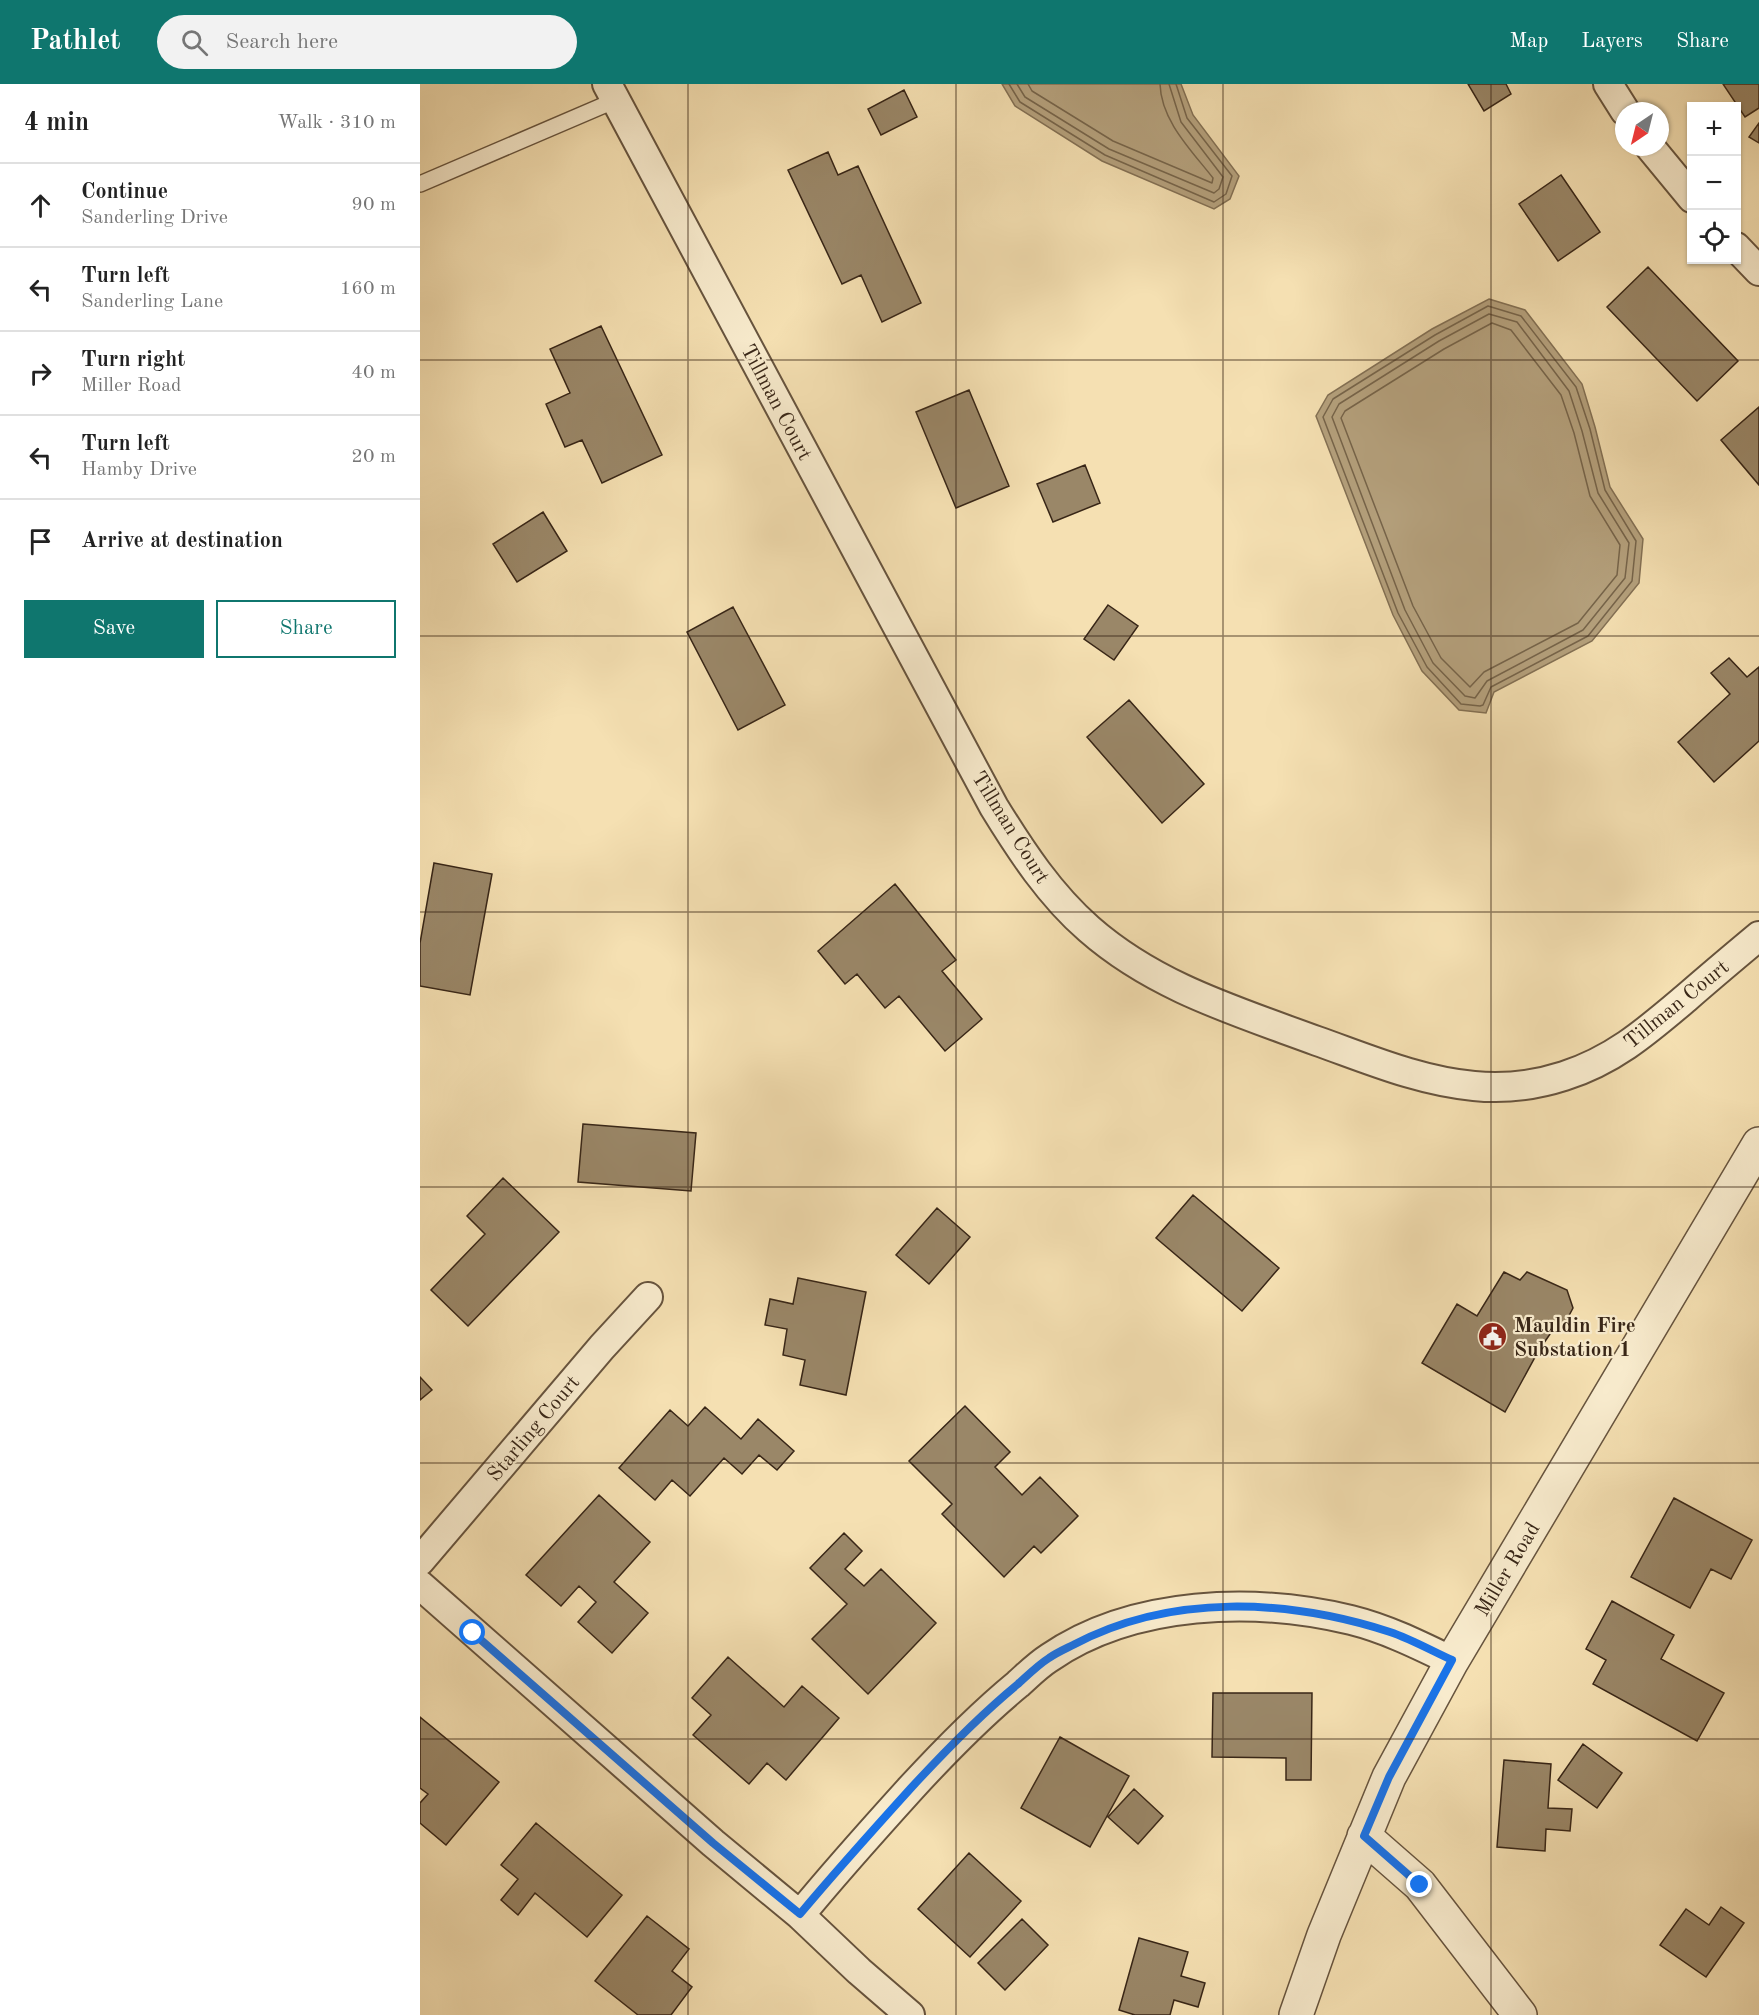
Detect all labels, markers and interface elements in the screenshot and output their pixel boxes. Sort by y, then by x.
search box [157,15,577,69]
icon: search [178,26,211,59]
text: Pathlet [30,28,121,56]
text: Search here [226,31,338,53]
text: Map [1509,31,1548,52]
text: Layers [1581,31,1643,52]
text: Share [1676,31,1729,52]
north arrow [1615,102,1669,156]
map controls [1687,102,1741,264]
button: + [1687,102,1741,156]
text: 4 min [24,110,89,136]
text: Walk · 310 m [277,113,396,133]
button: − [1687,156,1741,210]
text: Continue [81,181,168,203]
icon: ahead [24,189,57,222]
text: 90 m [351,195,396,215]
text: Sanderling Drive [81,208,228,228]
button: locate [1687,210,1741,264]
text: Turn left [81,265,170,287]
icon: left [24,273,57,306]
text: 160 m [340,279,396,299]
text: Sanderling Lane [81,292,223,312]
street label: Tillman Court [736,341,815,464]
text: Turn right [81,349,185,371]
icon: right [24,357,57,390]
text: 40 m [351,363,396,383]
text: Miller Road [81,376,182,396]
text: Turn left [81,433,170,455]
icon: left [24,441,57,474]
text: 20 m [351,447,396,467]
text: Hamby Drive [81,460,197,480]
icon: arrive [24,525,57,558]
text: Arrive at destination [81,530,283,552]
button: Save [24,600,204,658]
button: Share [216,600,396,658]
street label: Tillman Court [967,768,1053,888]
street label: Tillman Court [1621,957,1733,1054]
place label: Mauldin Fire Substation 1 [1514,1316,1636,1361]
public building icon: Mauldin Fire Substation 1 [1477,1321,1509,1353]
street label: Starling Court [484,1372,584,1486]
street label: Miller Road [1472,1519,1544,1620]
route start [459,1619,485,1645]
route end [1406,1871,1432,1897]

